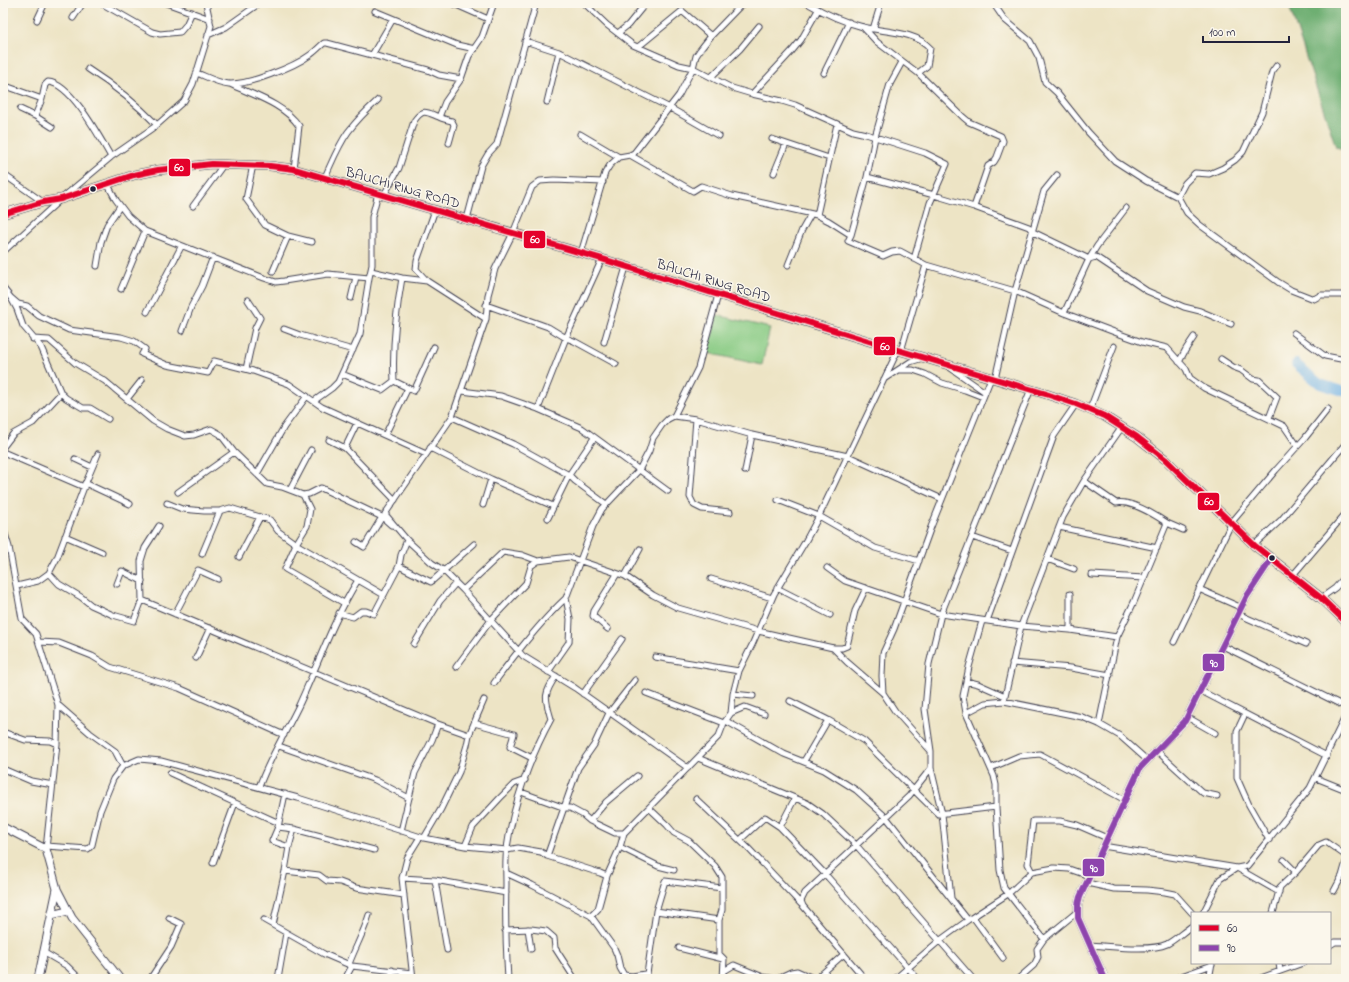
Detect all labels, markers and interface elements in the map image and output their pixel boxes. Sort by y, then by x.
scale bar [1203,18,1289,44]
text: 100 m [1209,24,1236,42]
line badge: 60 [168,158,191,177]
text: 60 [173,160,184,176]
street label: BAUCHI RING ROAD [342,162,462,215]
unlabelled marker [88,184,98,194]
line badge: 60 [523,230,546,249]
text: 60 [529,232,540,248]
street label: BAUCHI RING ROAD [653,254,773,309]
line badge: 60 [873,336,896,356]
text: 60 [879,339,890,355]
line badge: 60 [1197,492,1220,511]
text: 60 [1203,494,1214,510]
unlabelled marker [1267,553,1277,563]
line badge: 90 [1202,653,1225,672]
text: 90 [1209,656,1218,672]
line badge: 90 [1082,858,1105,877]
text: 90 [1089,861,1098,877]
legend [1191,912,1331,964]
text: 60 [1227,920,1237,938]
text: 90 [1227,940,1236,958]

